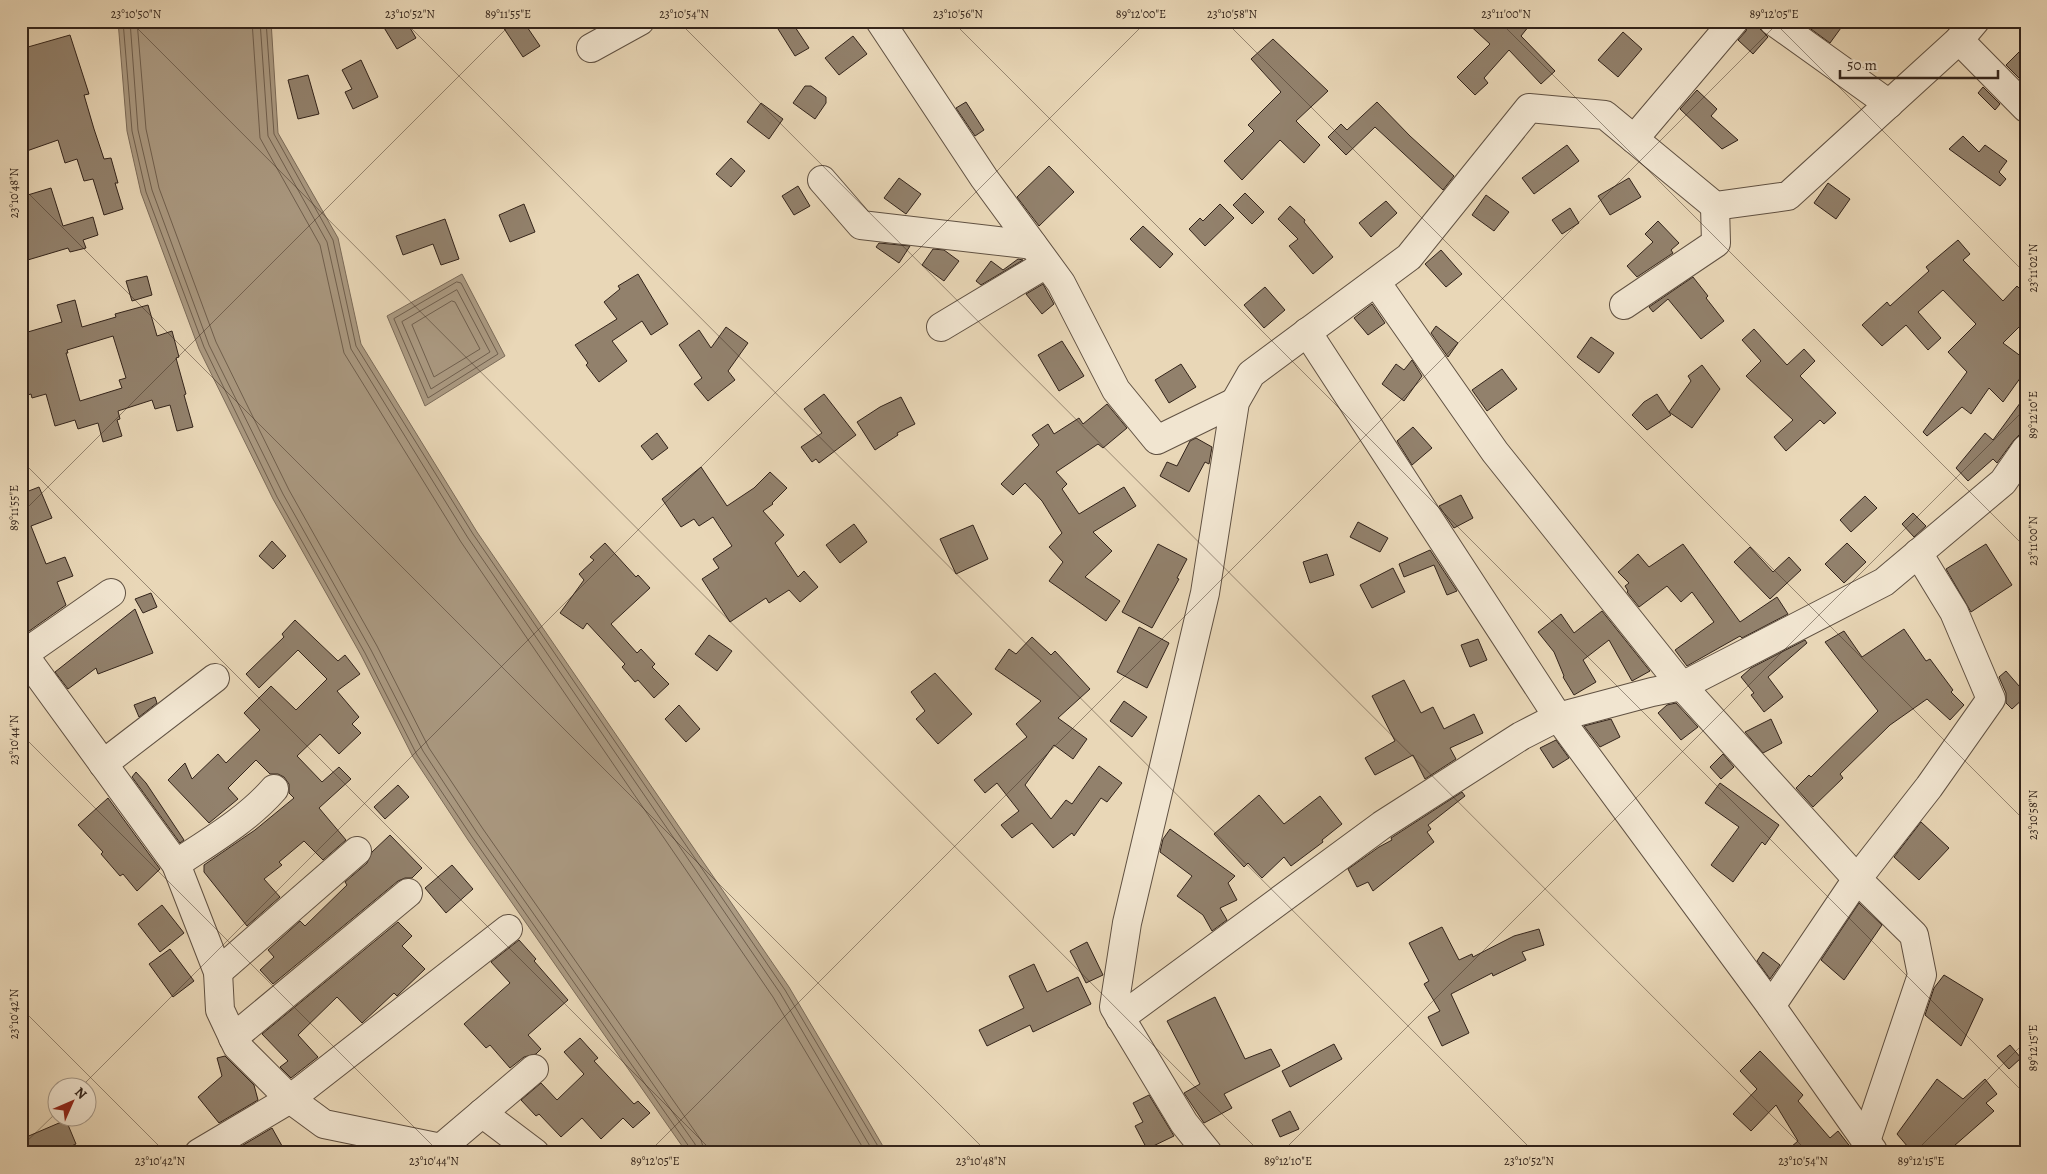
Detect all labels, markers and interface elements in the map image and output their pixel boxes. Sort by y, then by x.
text: 23°10'50"N [111,6,162,22]
text: 23°10'52"N [385,6,435,22]
text: 89°11'55"E [485,6,531,22]
text: 23°10'54"N [659,6,709,22]
text: 23°10'56"N [933,6,983,22]
text: 89°12'00"E [1116,6,1166,22]
text: 23°10'58"N [1207,6,1257,22]
text: 23°11'00"N [1481,6,1531,22]
text: 89°12'05"E [1749,6,1799,22]
scale bar [1840,48,1997,80]
text: 50 m [1847,55,1877,75]
text: 23°10'48"N [6,167,22,218]
text: 23°11'02"N [2025,243,2041,292]
text: 89°12'10"E [2025,391,2041,439]
text: 89°11'55"E [6,485,22,531]
text: 23°11'00"N [2025,516,2041,566]
text: 23°10'44"N [6,715,22,765]
text: 23°10'58"N [2025,790,2041,840]
text: 23°10'42"N [6,989,22,1039]
text: 89°12'15"E [2025,1025,2041,1071]
north arrow [48,1076,98,1126]
text: N [71,1083,91,1103]
text: 23°10'42"N [135,1153,185,1169]
text: 23°10'44"N [409,1153,459,1169]
text: 89°12'05"E [630,1153,680,1169]
text: 23°10'48"N [956,1153,1007,1169]
text: 89°12'10"E [1264,1153,1312,1169]
text: 23°10'52"N [1504,1153,1554,1169]
text: 23°10'54"N [1778,1153,1828,1169]
text: 89°12'15"E [1898,1153,1944,1169]

